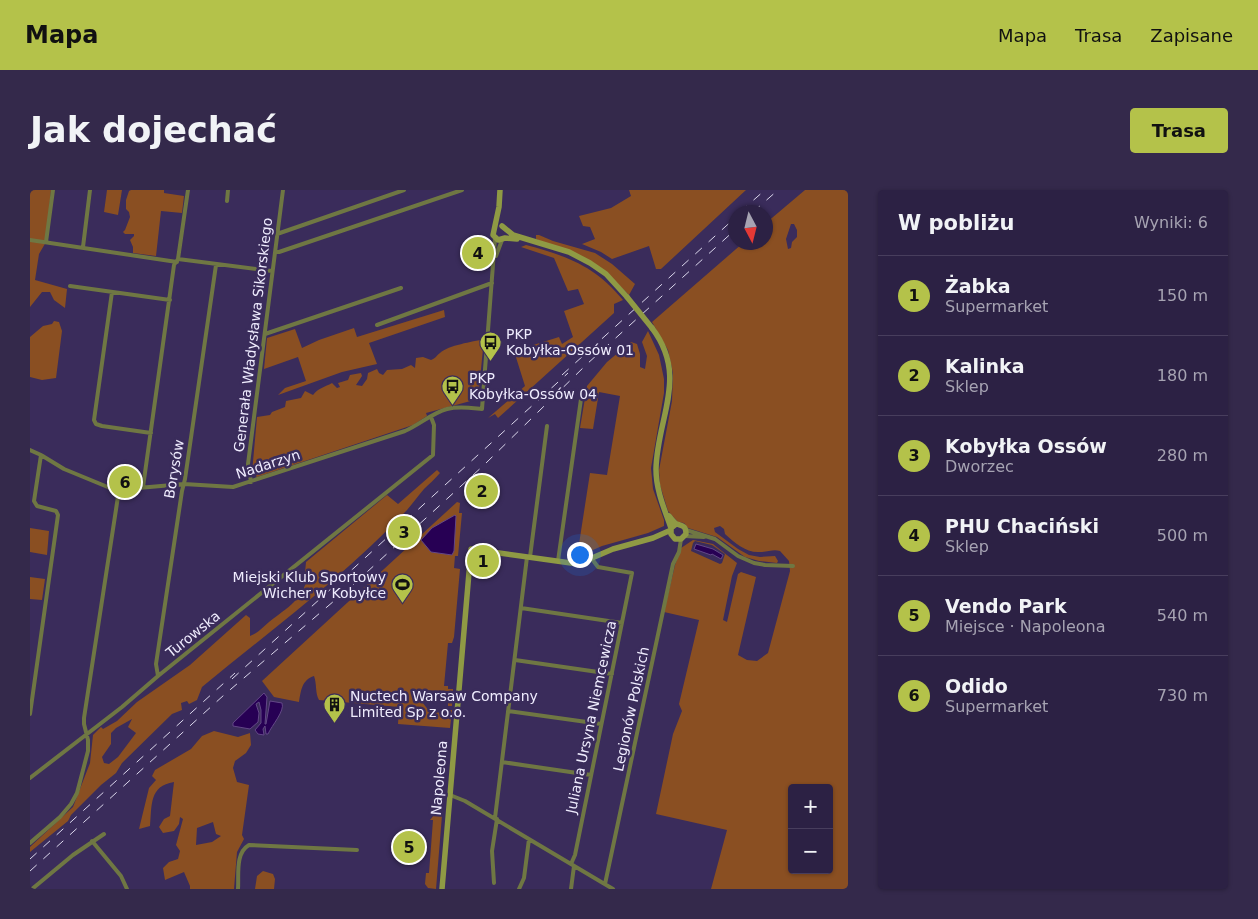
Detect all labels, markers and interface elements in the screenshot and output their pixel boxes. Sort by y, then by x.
text: Mapa [25,21,98,49]
text: Mapa [998,25,1047,46]
text: Trasa [1075,25,1122,46]
text: Zapisane [1150,25,1233,46]
button: Trasa [1130,108,1228,153]
text: Jak dojechać [30,110,277,150]
north arrow [728,205,773,250]
text: W pobliżu [898,211,1015,235]
text: Wyniki: 6 [1134,213,1208,232]
street label: Generała Władysława Sikorskiego [231,217,275,453]
pin: 4 [462,234,494,272]
text: Żabka [945,275,1011,297]
text: 1 [908,286,920,305]
text: 150 m [1157,286,1208,305]
text: Supermarket [945,297,1048,316]
place label: PKP Kobyłka-Ossów 01 [506,326,634,358]
bus stop icon: PKP Kobyłka-Ossów 01 [478,330,502,361]
text: Kalinka [945,355,1025,377]
text: 2 [908,366,920,385]
text: 180 m [1157,366,1208,385]
place label: PKP Kobyłka-Ossów 04 [469,370,597,402]
bus stop icon: PKP Kobyłka-Ossów 04 [441,374,465,405]
text: Sklep [945,377,989,396]
text: Kobyłka Ossów [945,435,1107,457]
street label: Borysów [161,438,187,500]
street label: Nadarzyn [234,446,302,482]
text: 3 [908,446,920,465]
text: 280 m [1157,446,1208,465]
text: Dworzec [945,457,1014,476]
pin: 6 [109,463,141,501]
pin: 2 [466,472,498,510]
pin: 3 [388,513,420,551]
text: PHU Chaciński [945,515,1099,537]
text: 4 [908,526,920,545]
text: 500 m [1157,526,1208,545]
text: Sklep [945,537,989,556]
pin: 1 [467,542,499,580]
your location [567,542,593,568]
place label: Miejski Klub Sportowy Wicher w Kobyłce [233,569,386,601]
sports icon: Miejski Klub Sportowy Wicher w Kobyłce [390,573,414,604]
text: Vendo Park [945,595,1067,617]
text: 5 [908,606,920,625]
text: 540 m [1157,606,1208,625]
street label: Turowska [162,607,223,661]
text: Miejsce · Napoleona [945,617,1106,636]
street label: Juliana Ursyna Niemcewicza [563,619,619,816]
street label: Legionów Polskich [610,645,652,773]
text: Odido [945,675,1008,697]
text: 6 [908,686,920,705]
text: 730 m [1157,686,1208,705]
place label: Nuctech Warsaw Company Limited Sp z o.o. [350,688,538,720]
building icon: Nuctech Warsaw Company Limited Sp z o.o. [322,692,346,723]
text: Supermarket [945,697,1048,716]
street label: Napoleona [428,740,450,816]
map controls [788,784,833,874]
button: + [788,784,833,829]
pin: 5 [393,828,425,866]
button: − [788,829,833,874]

